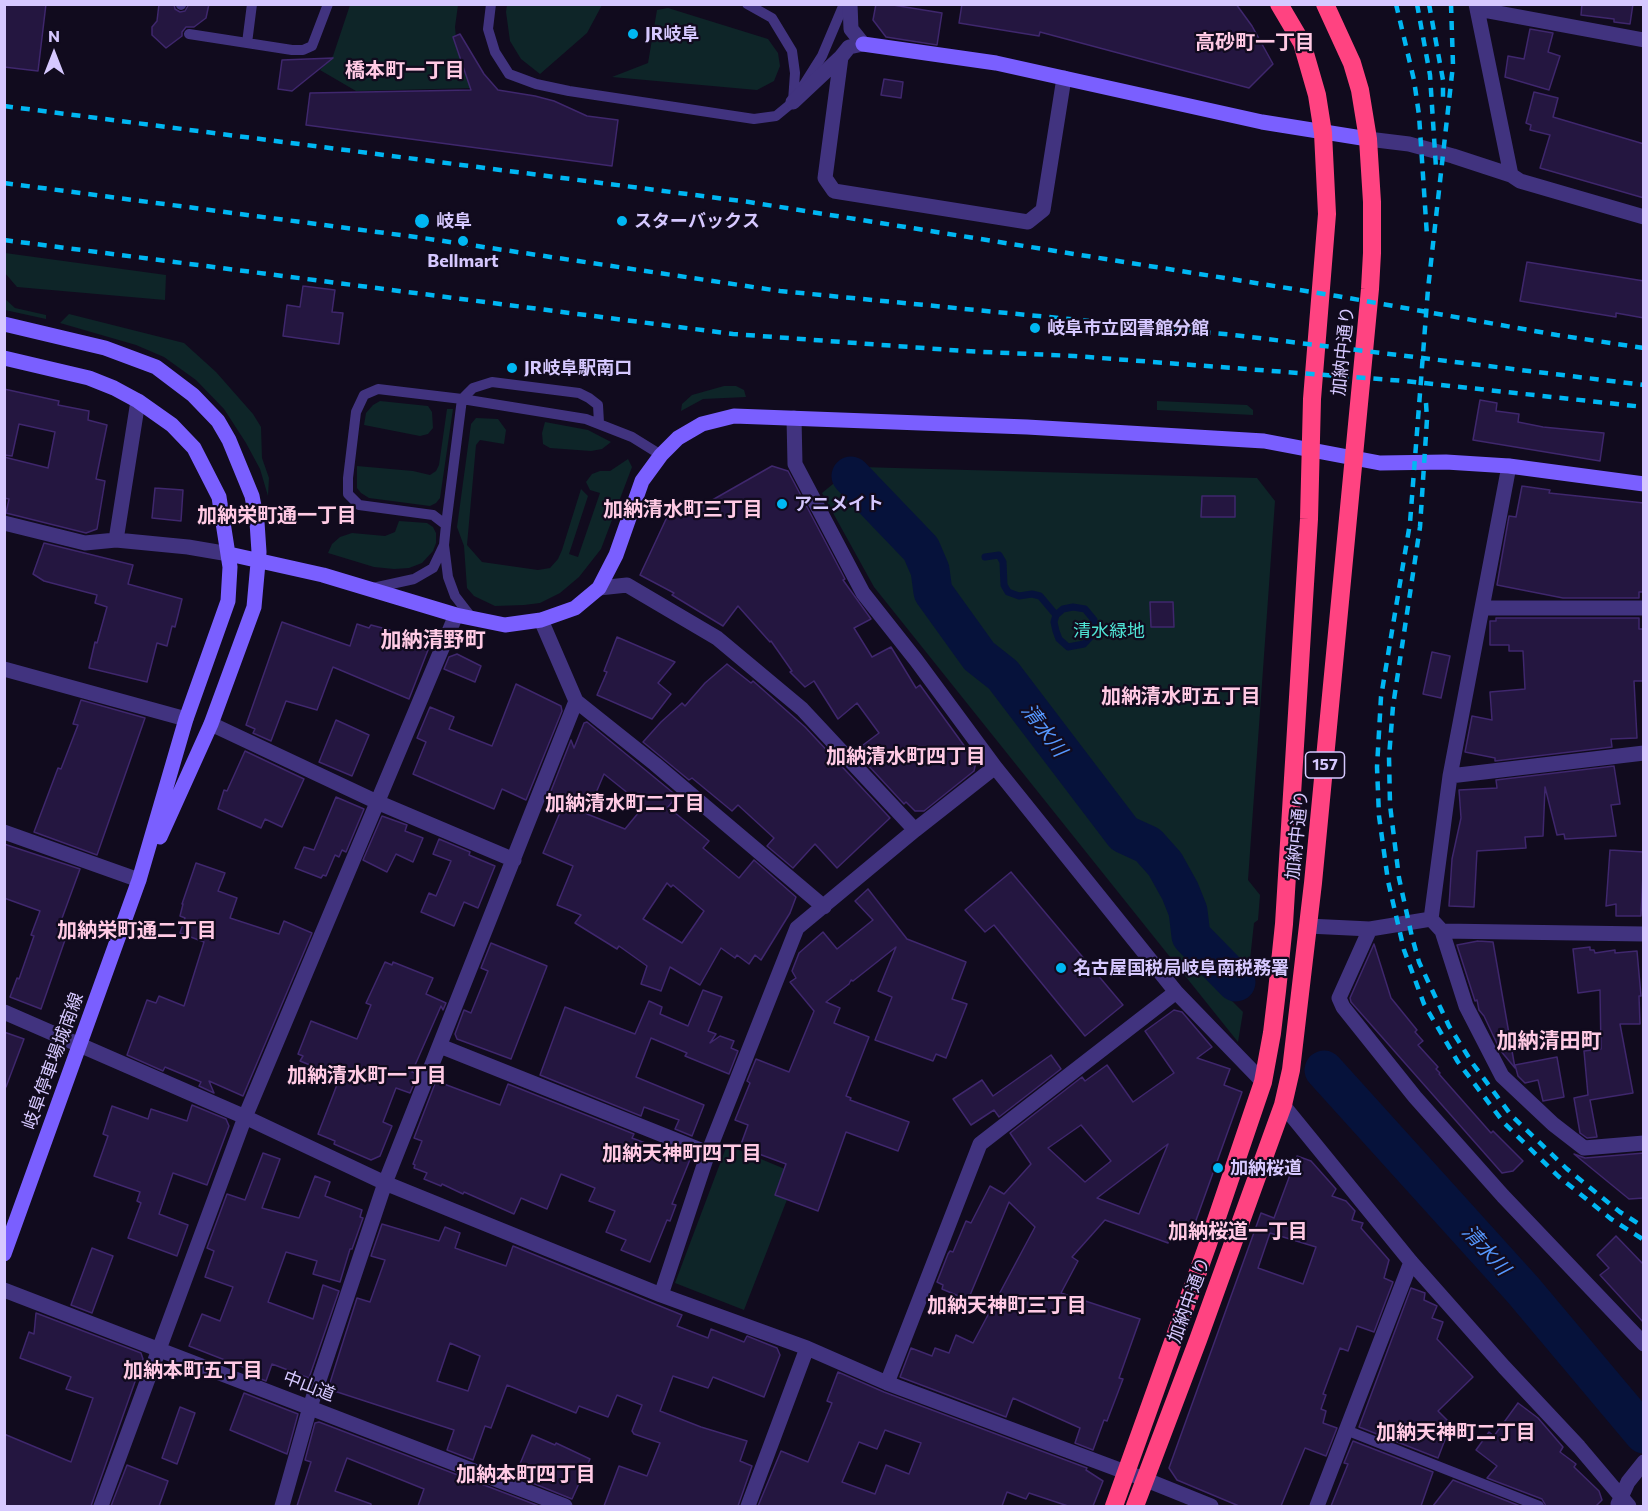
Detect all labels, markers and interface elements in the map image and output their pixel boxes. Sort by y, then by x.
place label: JR岐阜 [645,23,699,45]
north arrow [24,24,84,84]
text: N [48,26,60,45]
marker: JR岐阜 [626,27,640,41]
district label: 高砂町一丁目 [1195,30,1315,54]
district label: 橋本町一丁目 [345,58,465,82]
place label: 岐阜 [436,210,472,232]
place label: スターバックス [634,210,760,232]
marker: 岐阜 [413,212,431,230]
marker: スターバックス [615,214,629,228]
marker: Bellmart [456,234,470,248]
place label: Bellmart [427,250,499,272]
street label: 加納中通り [1328,305,1358,397]
place label: 岐阜市立図書館分館 [1047,317,1209,339]
marker: 岐阜市立図書館分館 [1028,321,1042,335]
place label: JR岐阜駅南口 [524,357,632,379]
marker: JR岐阜駅南口 [505,361,519,375]
place label: アニメイト [794,493,884,515]
district label: 加納清水町三丁目 [603,497,763,521]
marker: アニメイト [775,497,789,511]
district label: 加納栄町通一丁目 [197,503,357,527]
park label: 清水緑地 [1073,620,1145,642]
district label: 加納清野町 [381,627,485,653]
district label: 加納清水町五丁目 [1101,684,1261,708]
water label: 清水川 [1016,699,1072,761]
district label: 加納清水町四丁目 [826,744,986,768]
road number: 157 [1306,752,1344,778]
street label: 加納中通り [1282,789,1312,881]
district label: 加納清水町二丁目 [545,791,705,815]
district label: 加納栄町通二丁目 [57,918,217,942]
place label: 名古屋国税局岐阜南税務署 [1073,957,1289,979]
marker: 名古屋国税局岐阜南税務署 [1054,961,1068,975]
street label: 岐阜停車場城南線 [18,990,88,1132]
district label: 加納清田町 [1497,1028,1601,1054]
district label: 加納清水町一丁目 [287,1063,447,1087]
district label: 加納天神町四丁目 [602,1141,762,1165]
place label: 加納桜道 [1230,1157,1302,1179]
marker: 加納桜道 [1211,1161,1225,1175]
district label: 加納桜道一丁目 [1168,1219,1308,1243]
water label: 清水川 [1457,1220,1515,1280]
street label: 加納中通り [1163,1254,1215,1346]
district label: 加納天神町三丁目 [927,1293,1087,1317]
district label: 加納本町五丁目 [123,1358,263,1382]
street label: 中山道 [280,1366,338,1406]
district label: 加納天神町二丁目 [1376,1420,1536,1444]
district label: 加納本町四丁目 [456,1462,596,1486]

